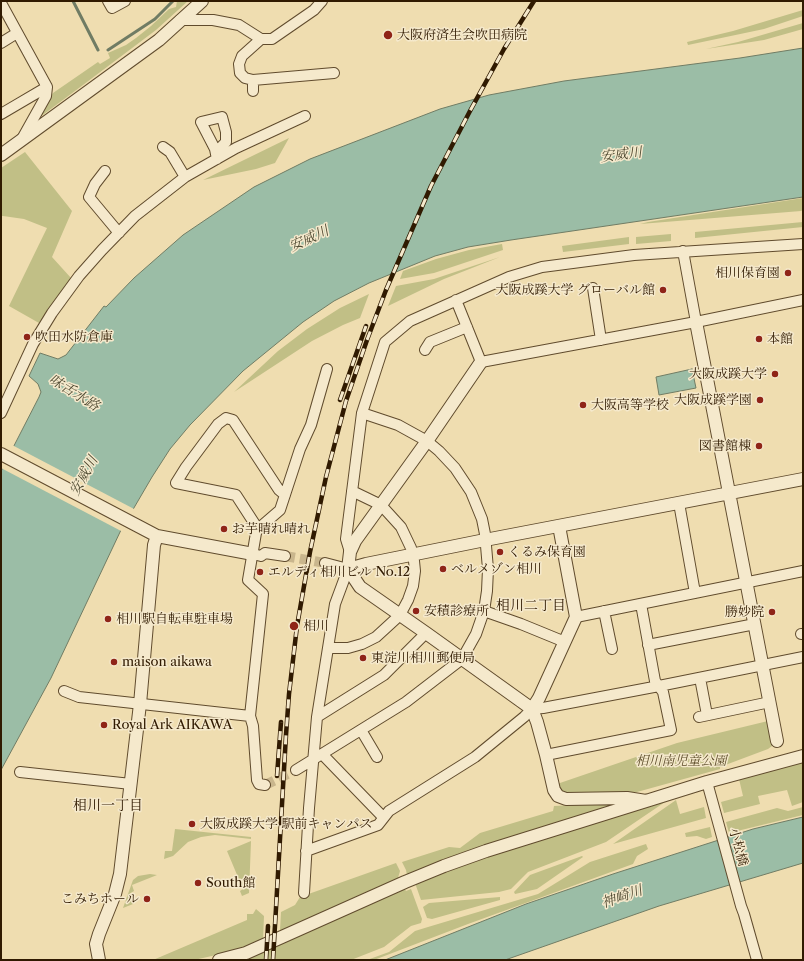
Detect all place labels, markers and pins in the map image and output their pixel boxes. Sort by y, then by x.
place label: 大阪府済生会吹田病院 [397,27,527,43]
marker: 大阪府済生会吹田病院 [382,29,394,41]
place label: 相川保育園 [715,265,780,281]
marker: 相川保育園 [783,268,793,278]
place label: 大阪成蹊大学 グローバル館 [496,282,655,298]
marker: 大阪成蹊大学 グローバル館 [658,285,668,295]
place label: 吹田水防倉庫 [35,329,113,345]
place label: 本館 [767,331,793,347]
marker: 吹田水防倉庫 [22,332,32,342]
marker: 本館 [754,334,764,344]
place label: 大阪成蹊大学 [689,366,767,382]
marker: 大阪成蹊大学 [770,369,780,379]
place label: 大阪成蹊学園 [674,392,752,408]
marker: 大阪成蹊学園 [755,395,765,405]
place label: 大阪高等学校 [591,397,669,413]
marker: 大阪高等学校 [578,400,588,410]
place label: 図書館棟 [699,438,751,454]
marker: 図書館棟 [754,441,764,451]
place label: お芋晴れ晴れ [232,521,310,537]
marker: お芋晴れ晴れ [219,524,229,534]
place label: くるみ保育園 [508,544,586,560]
marker: くるみ保育園 [495,547,505,557]
place label: ベルメゾン相川 [451,561,542,577]
place label: エルディ相川ビル No.12 [268,564,410,580]
marker: ベルメゾン相川 [438,564,448,574]
marker: エルディ相川ビル No.12 [255,567,265,577]
place label: 安積診療所 [424,603,489,619]
place label: 勝妙院 [725,604,764,620]
marker: 安積診療所 [411,606,421,616]
marker: 勝妙院 [767,607,777,617]
place label: 相川駅自転車駐車場 [116,611,233,627]
marker: 相川駅自転車駐車場 [103,614,113,624]
place label: 相川 [303,618,329,634]
marker: 相川 [288,620,300,632]
place label: 東淀川相川郵便局 [371,650,475,666]
marker: 東淀川相川郵便局 [358,653,368,663]
place label: maison aikawa [122,654,212,670]
marker: maison aikawa [109,657,119,667]
place label: Royal Ark AIKAWA [112,717,232,733]
marker: Royal Ark AIKAWA [99,720,109,730]
place label: 大阪成蹊大学 駅前キャンパス [200,816,372,832]
marker: 大阪成蹊大学 駅前キャンパス [187,819,197,829]
place label: South館 [206,875,255,891]
marker: South館 [193,878,203,888]
place label: こみちホール [61,891,139,907]
marker: こみちホール [142,894,152,904]

